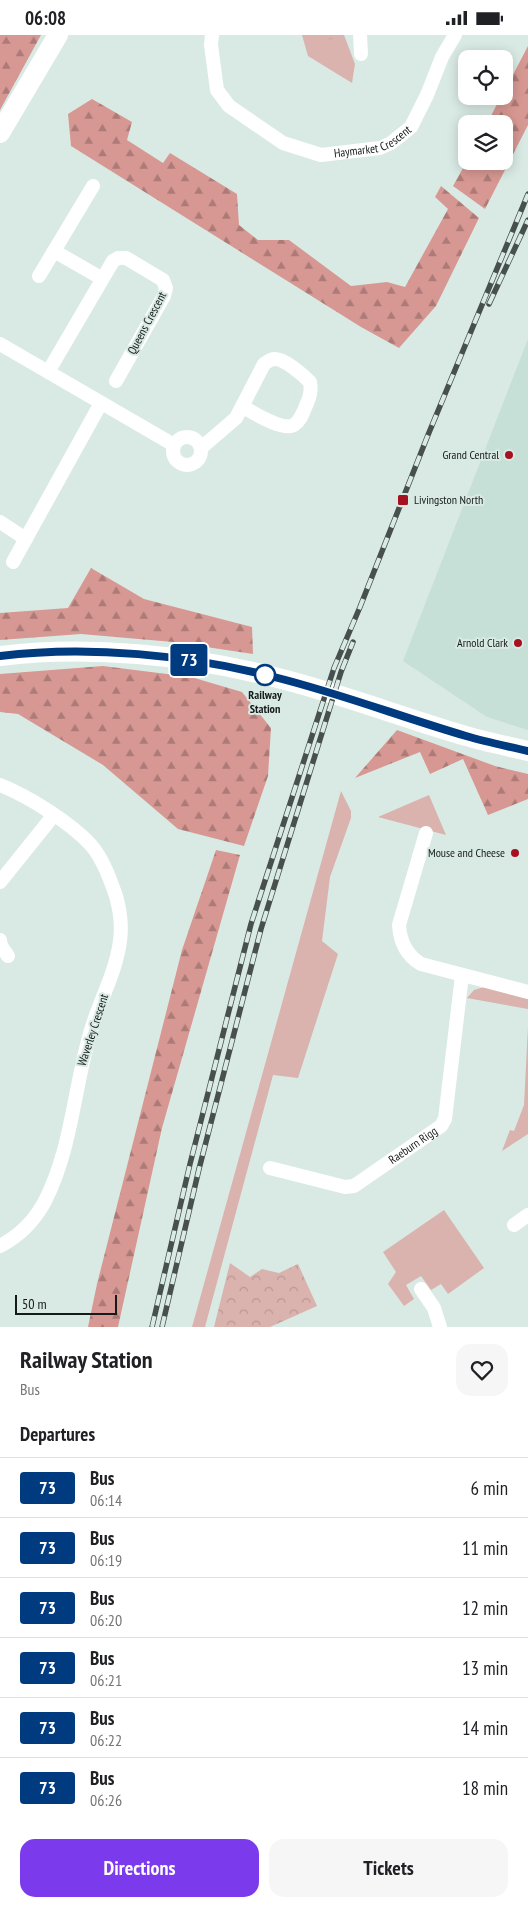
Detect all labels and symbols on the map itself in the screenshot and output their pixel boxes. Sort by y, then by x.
street label: Haymarket Crescent [333,121,415,160]
street label: Queens Crescent [124,288,170,357]
place label: Grand Central [442,447,499,462]
marker: Grand Central [503,449,515,461]
place label: Livingston North [414,492,483,507]
marker: Livingston North [396,493,410,507]
place label: Arnold Clark [457,635,508,650]
marker: Arnold Clark [512,637,524,649]
line badge: 73 [166,644,212,676]
marker: Railway Station [254,664,276,686]
place label: Railway Station [248,687,282,716]
place label: Mouse and Cheese [428,845,505,860]
marker: Mouse and Cheese [509,847,521,859]
street label: Waverley Crescent [74,991,111,1068]
street label: Raeburn Rigg [385,1123,440,1167]
scale bar [15,1292,118,1315]

